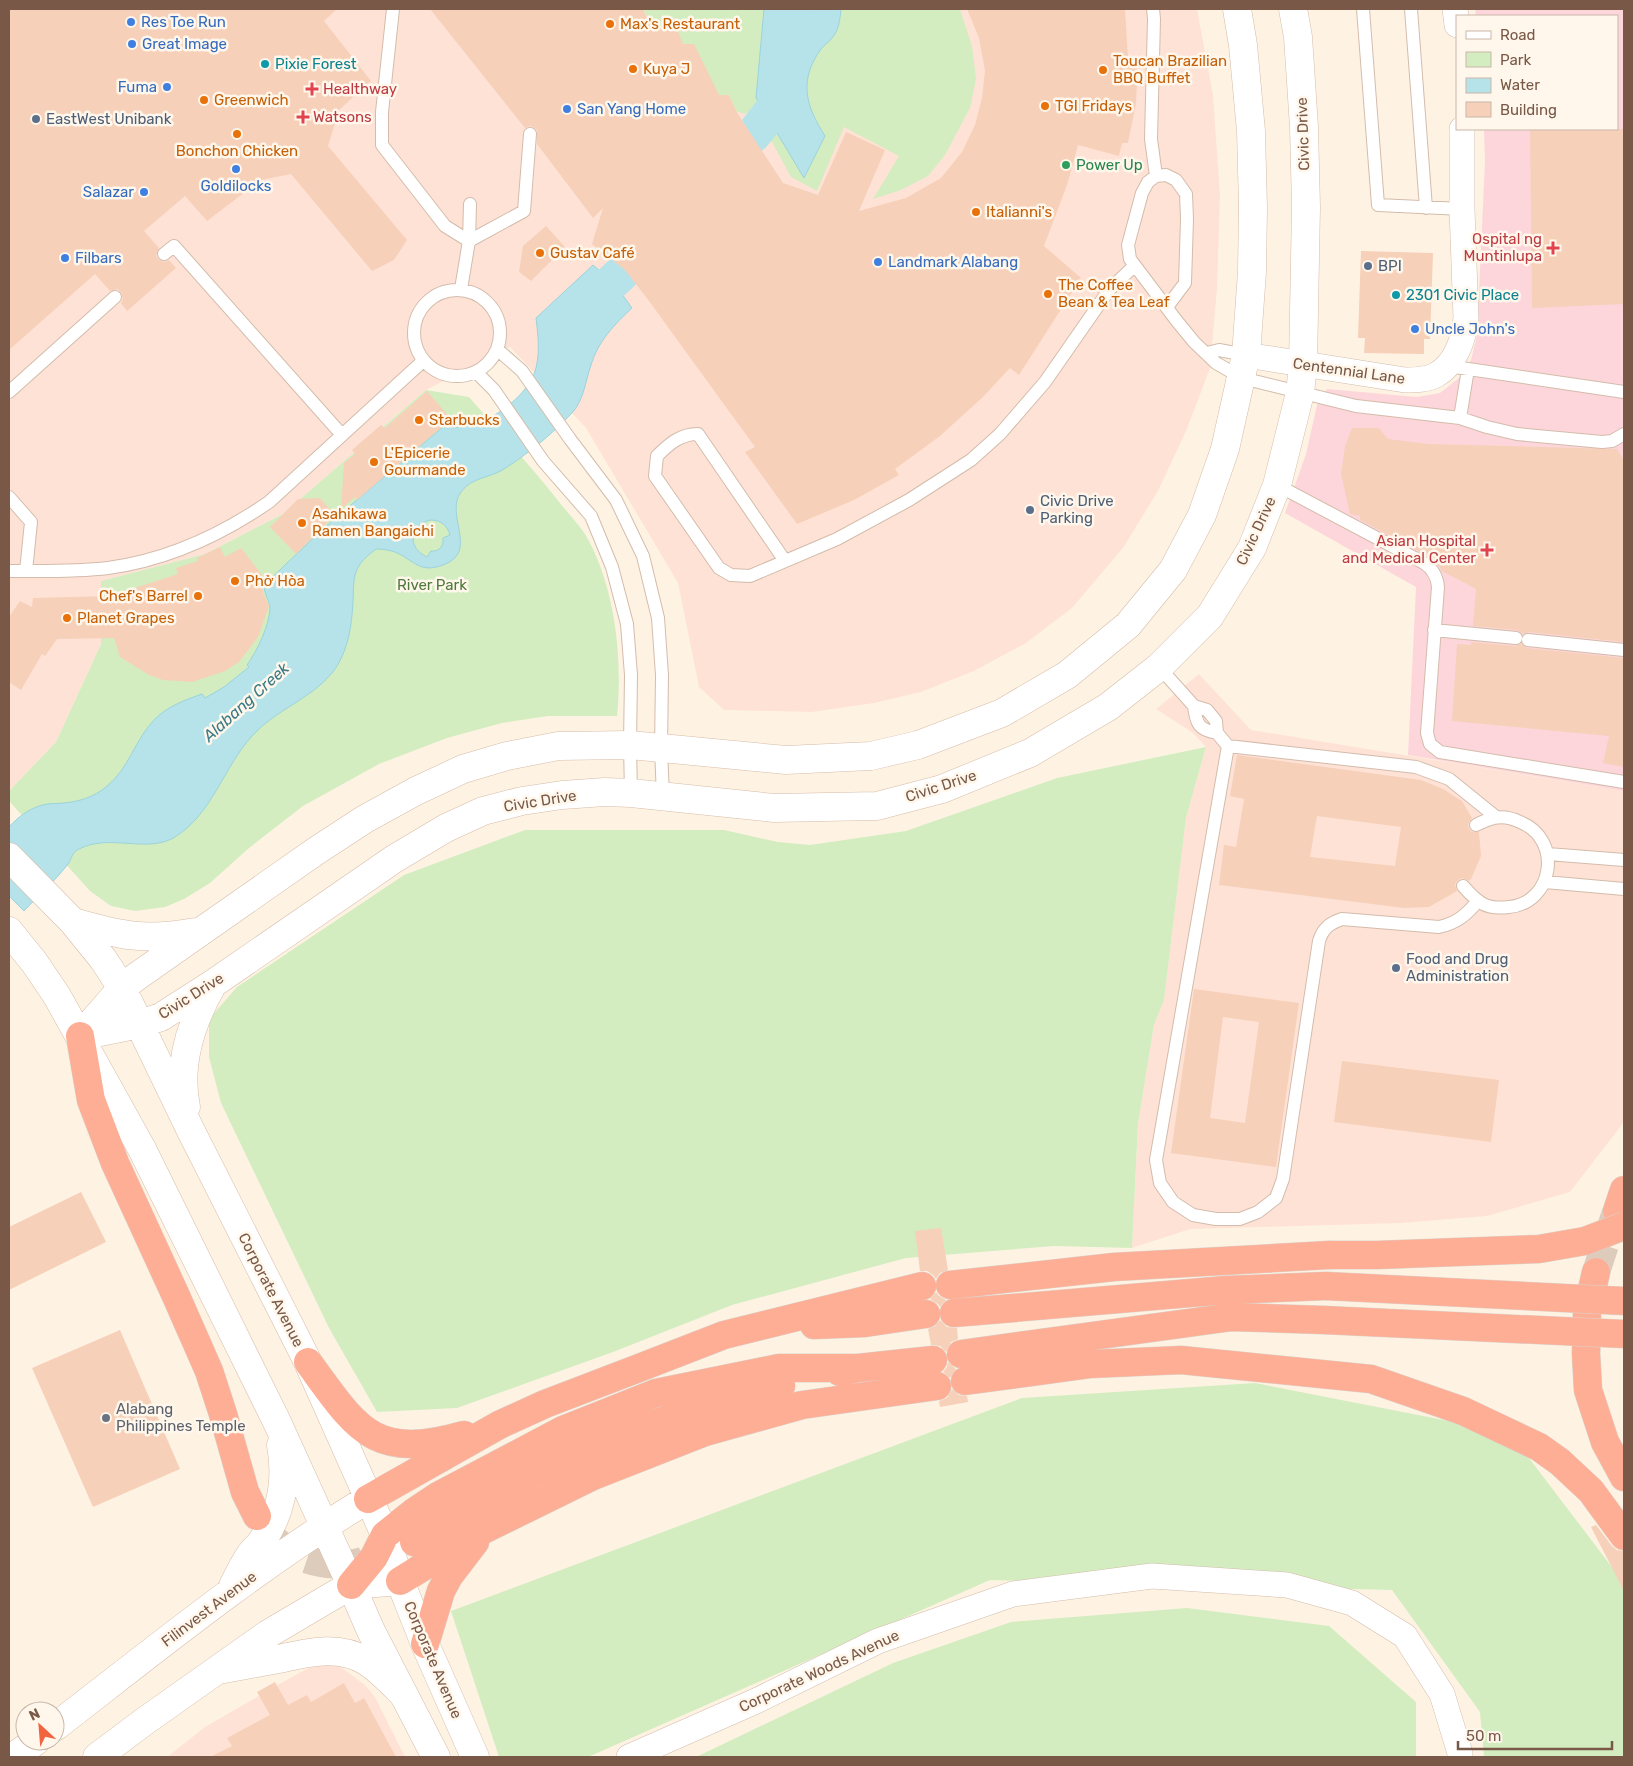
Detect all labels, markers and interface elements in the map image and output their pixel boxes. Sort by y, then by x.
place label: Res Toe Run [141,13,226,31]
place label: Max's Restaurant [620,15,740,33]
legend [1456,15,1618,130]
marker: Res Toe Run [125,16,137,28]
marker: Max's Restaurant [604,18,616,30]
text: Road [1500,26,1536,44]
place label: Great Image [142,35,227,53]
marker: Great Image [126,38,138,50]
text: Park [1500,51,1531,69]
place label: Toucan Brazilian BBQ Buffet [1113,52,1227,87]
place label: Pixie Forest [275,55,357,73]
marker: Pixie Forest [259,58,271,70]
place label: Kuya J [643,60,690,78]
marker: Kuya J [627,63,639,75]
marker: Toucan Brazilian BBQ Buffet [1097,64,1109,76]
text: Water [1500,76,1540,94]
place label: Fuma [118,78,157,96]
place label: Healthway [323,80,397,98]
marker: Fuma [161,81,173,93]
marker: Healthway [305,82,319,96]
place label: Greenwich [214,91,289,109]
marker: Greenwich [198,94,210,106]
place label: TGI Fridays [1055,97,1132,115]
street label: Civic Drive [1293,97,1313,171]
place label: San Yang Home [577,100,686,118]
marker: TGI Fridays [1039,100,1051,112]
text: Building [1500,101,1557,119]
marker: San Yang Home [561,103,573,115]
place label: Watsons [313,108,372,126]
place label: EastWest Unibank [46,110,172,128]
marker: Watsons [297,111,309,123]
marker: EastWest Unibank [30,113,42,125]
marker: Bonchon Chicken [231,128,243,140]
place label: Bonchon Chicken [176,142,298,160]
place label: Power Up [1076,156,1143,174]
marker: Power Up [1060,159,1072,171]
marker: Goldilocks [230,163,242,175]
place label: Goldilocks [201,177,272,195]
place label: Salazar [83,183,134,201]
marker: Salazar [138,186,150,198]
place label: Italianni's [986,203,1053,221]
marker: Italianni's [970,206,982,218]
place label: Ospital ng Muntinlupa [1464,230,1542,265]
marker: Ospital ng Muntinlupa [1546,241,1560,255]
place label: Gustav Café [550,244,635,262]
marker: Gustav Café [534,247,546,259]
place label: Filbars [75,249,122,267]
marker: Filbars [59,252,71,264]
place label: Landmark Alabang [888,253,1018,271]
marker: Landmark Alabang [872,256,884,268]
place label: BPI [1378,257,1402,275]
marker: BPI [1362,260,1374,272]
place label: The Coffee Bean & Tea Leaf [1058,276,1170,311]
place label: 2301 Civic Place [1406,286,1519,304]
marker: The Coffee Bean & Tea Leaf [1042,288,1054,300]
marker: 2301 Civic Place [1390,289,1402,301]
place label: Uncle John's [1425,320,1515,338]
marker: Uncle John's [1409,323,1421,335]
street label: Centennial Lane [1292,354,1406,388]
place label: Starbucks [429,411,500,429]
marker: Starbucks [413,414,425,426]
place label: L'Epicerie Gourmande [384,444,466,479]
marker: L'Epicerie Gourmande [368,456,380,468]
place label: Civic Drive Parking [1040,492,1114,527]
street label: Civic Drive [1232,494,1280,568]
marker: Civic Drive Parking [1024,504,1036,516]
place label: Asahikawa Ramen Bangaichi [312,505,434,540]
marker: Asahikawa Ramen Bangaichi [296,517,308,529]
place label: Asian Hospital and Medical Center [1342,532,1476,567]
marker: Asian Hospital and Medical Center [1480,543,1494,557]
place label: Phở Hòa [245,572,305,590]
marker: Phở Hòa [229,575,241,587]
park label: River Park [397,576,467,594]
place label: Chef's Barrel [99,587,188,605]
marker: Chef's Barrel [192,590,204,602]
place label: Planet Grapes [77,609,175,627]
marker: Planet Grapes [61,612,73,624]
water label: Alabang Creek [198,658,293,746]
street label: Civic Drive [903,766,979,806]
street label: Civic Drive [502,786,578,816]
place label: Food and Drug Administration [1406,950,1509,985]
marker: Food and Drug Administration [1390,962,1402,974]
street label: Civic Drive [155,969,227,1023]
street label: Corporate Avenue [234,1230,308,1350]
place label: Alabang Philippines Temple [116,1400,246,1435]
marker: Alabang Philippines Temple [100,1412,112,1424]
street label: Filinvest Avenue [158,1567,260,1651]
street label: Corporate Avenue [400,1599,466,1721]
street label: Corporate Woods Avenue [736,1626,902,1716]
north arrow [15,1701,65,1751]
text: N [26,1705,43,1725]
scale bar [1458,1718,1612,1750]
text: 50 m [1466,1727,1501,1745]

